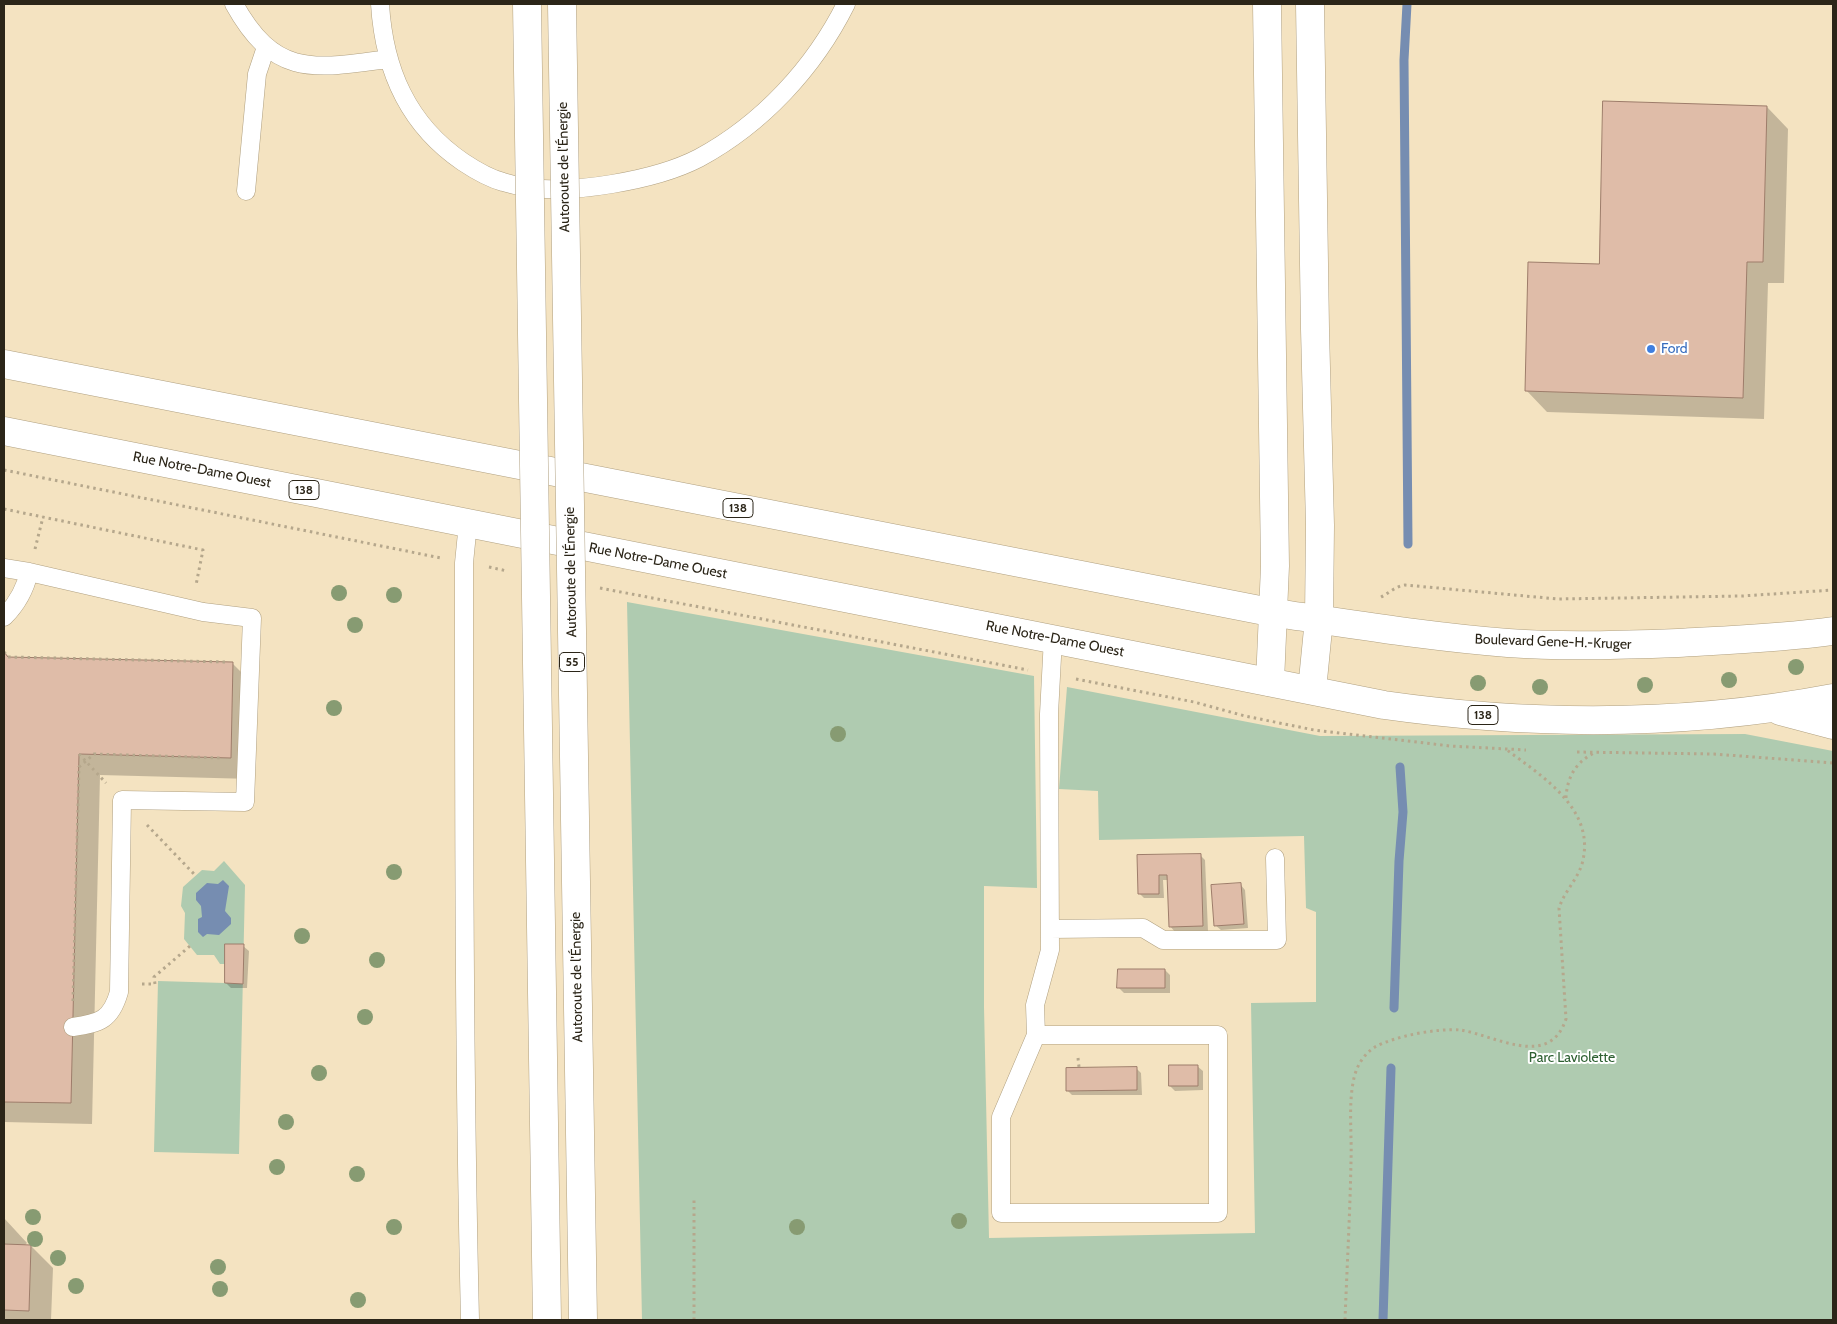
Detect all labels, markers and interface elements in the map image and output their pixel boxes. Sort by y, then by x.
street label: Autoroute de l'Énergie [554,102,574,232]
place label: Ford [1661,341,1687,357]
marker: Ford [1645,343,1657,355]
street label: Rue Notre-Dame Ouest [132,448,272,492]
road number: 138 [289,480,319,500]
road number: 138 [723,498,753,518]
street label: Autoroute de l'Énergie [561,507,581,637]
street label: Rue Notre-Dame Ouest [588,539,728,583]
street label: Rue Notre-Dame Ouest [985,617,1125,661]
street label: Boulevard Gene-H.-Kruger [1474,631,1632,653]
road number: 55 [560,652,584,672]
road number: 138 [1468,706,1498,724]
street label: Autoroute de l'Énergie [567,912,587,1042]
park label: Parc Laviolette [1529,1050,1615,1066]

